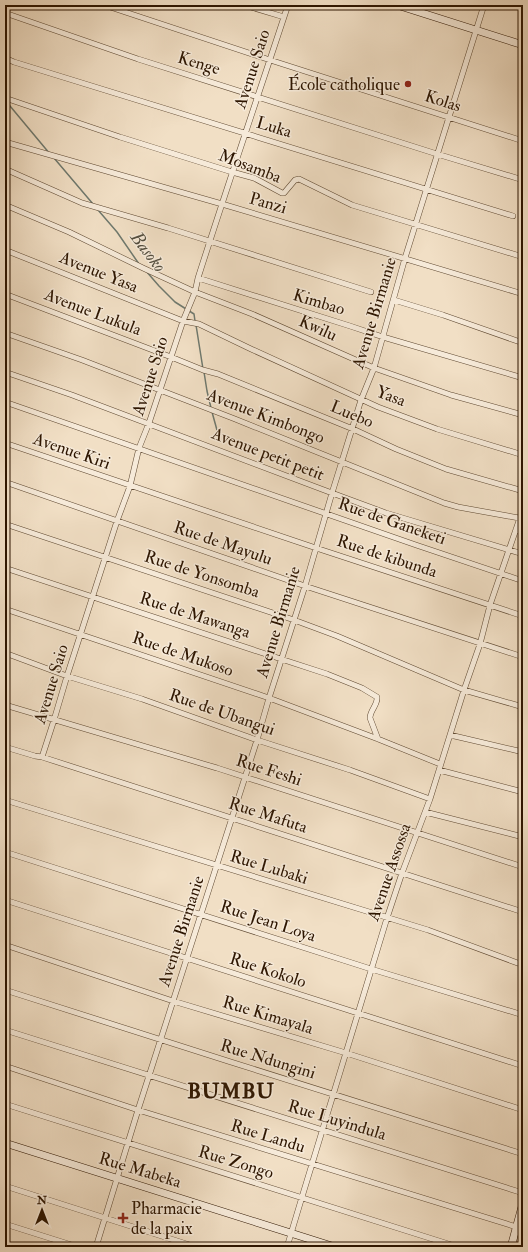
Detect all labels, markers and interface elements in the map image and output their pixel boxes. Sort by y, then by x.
street label: Avenue Saio [229,27,275,112]
street label: Kenge [175,47,223,79]
place label: École catholique [288,73,400,95]
marker: École catholique [403,79,413,89]
street label: Kolas [422,85,464,117]
street label: Luka [254,112,295,143]
street label: Mosamba [216,144,285,188]
street label: Panzi [247,188,290,218]
water label: Basoko [125,226,171,277]
street label: Avenue Yasa [56,246,142,298]
street label: Avenue Birmanie [347,255,401,372]
street label: Avenue Lukula [41,284,145,340]
street label: Kimbao [291,284,347,320]
street label: Kwilu [296,310,340,346]
street label: Avenue Saio [127,334,173,419]
street label: Yasa [373,381,410,412]
street label: Avenue Kimbongo [203,384,328,448]
street label: Luebo [327,396,377,432]
street label: Avenue petit petit [208,423,328,486]
street label: Avenue Kiri [30,428,114,474]
street label: Rue de Ganeketi [335,493,449,549]
street label: Rue de Mayulu [171,516,275,571]
street label: Rue de kibunda [334,530,441,582]
street label: Rue de Yonsomba [142,545,263,603]
street label: Avenue Birmanie [251,564,305,681]
street label: Rue de Mawanga [137,587,254,643]
street label: Rue de Mukoso [130,627,236,681]
street label: Avenue Saio [29,642,73,727]
street label: Rue de Ubangui [166,684,278,740]
street label: Rue Feshi [233,749,305,791]
street label: Rue Mafuta [226,792,311,838]
street label: Avenue Assossa [362,819,416,925]
street label: Rue Lubaki [227,845,311,889]
street label: Avenue Birmanie [153,873,209,990]
street label: Rue Jean Loya [217,896,319,948]
street label: Rue Kokolo [227,948,309,992]
street label: Rue Kimayala [220,991,317,1040]
street label: Rue Ndungini [218,1035,319,1084]
district label: BUMBU [187,1078,275,1105]
street label: Rue Luyindula [285,1095,390,1146]
street label: Rue Landu [228,1115,308,1157]
street label: Rue Zongo [196,1141,276,1183]
street label: Rue Mabeka [96,1147,185,1193]
north arrow [22,1190,62,1230]
text: N [36,1194,48,1207]
place label: Pharmacie de la paix [131,1198,202,1240]
marker: Pharmacie de la paix [118,1213,128,1223]

